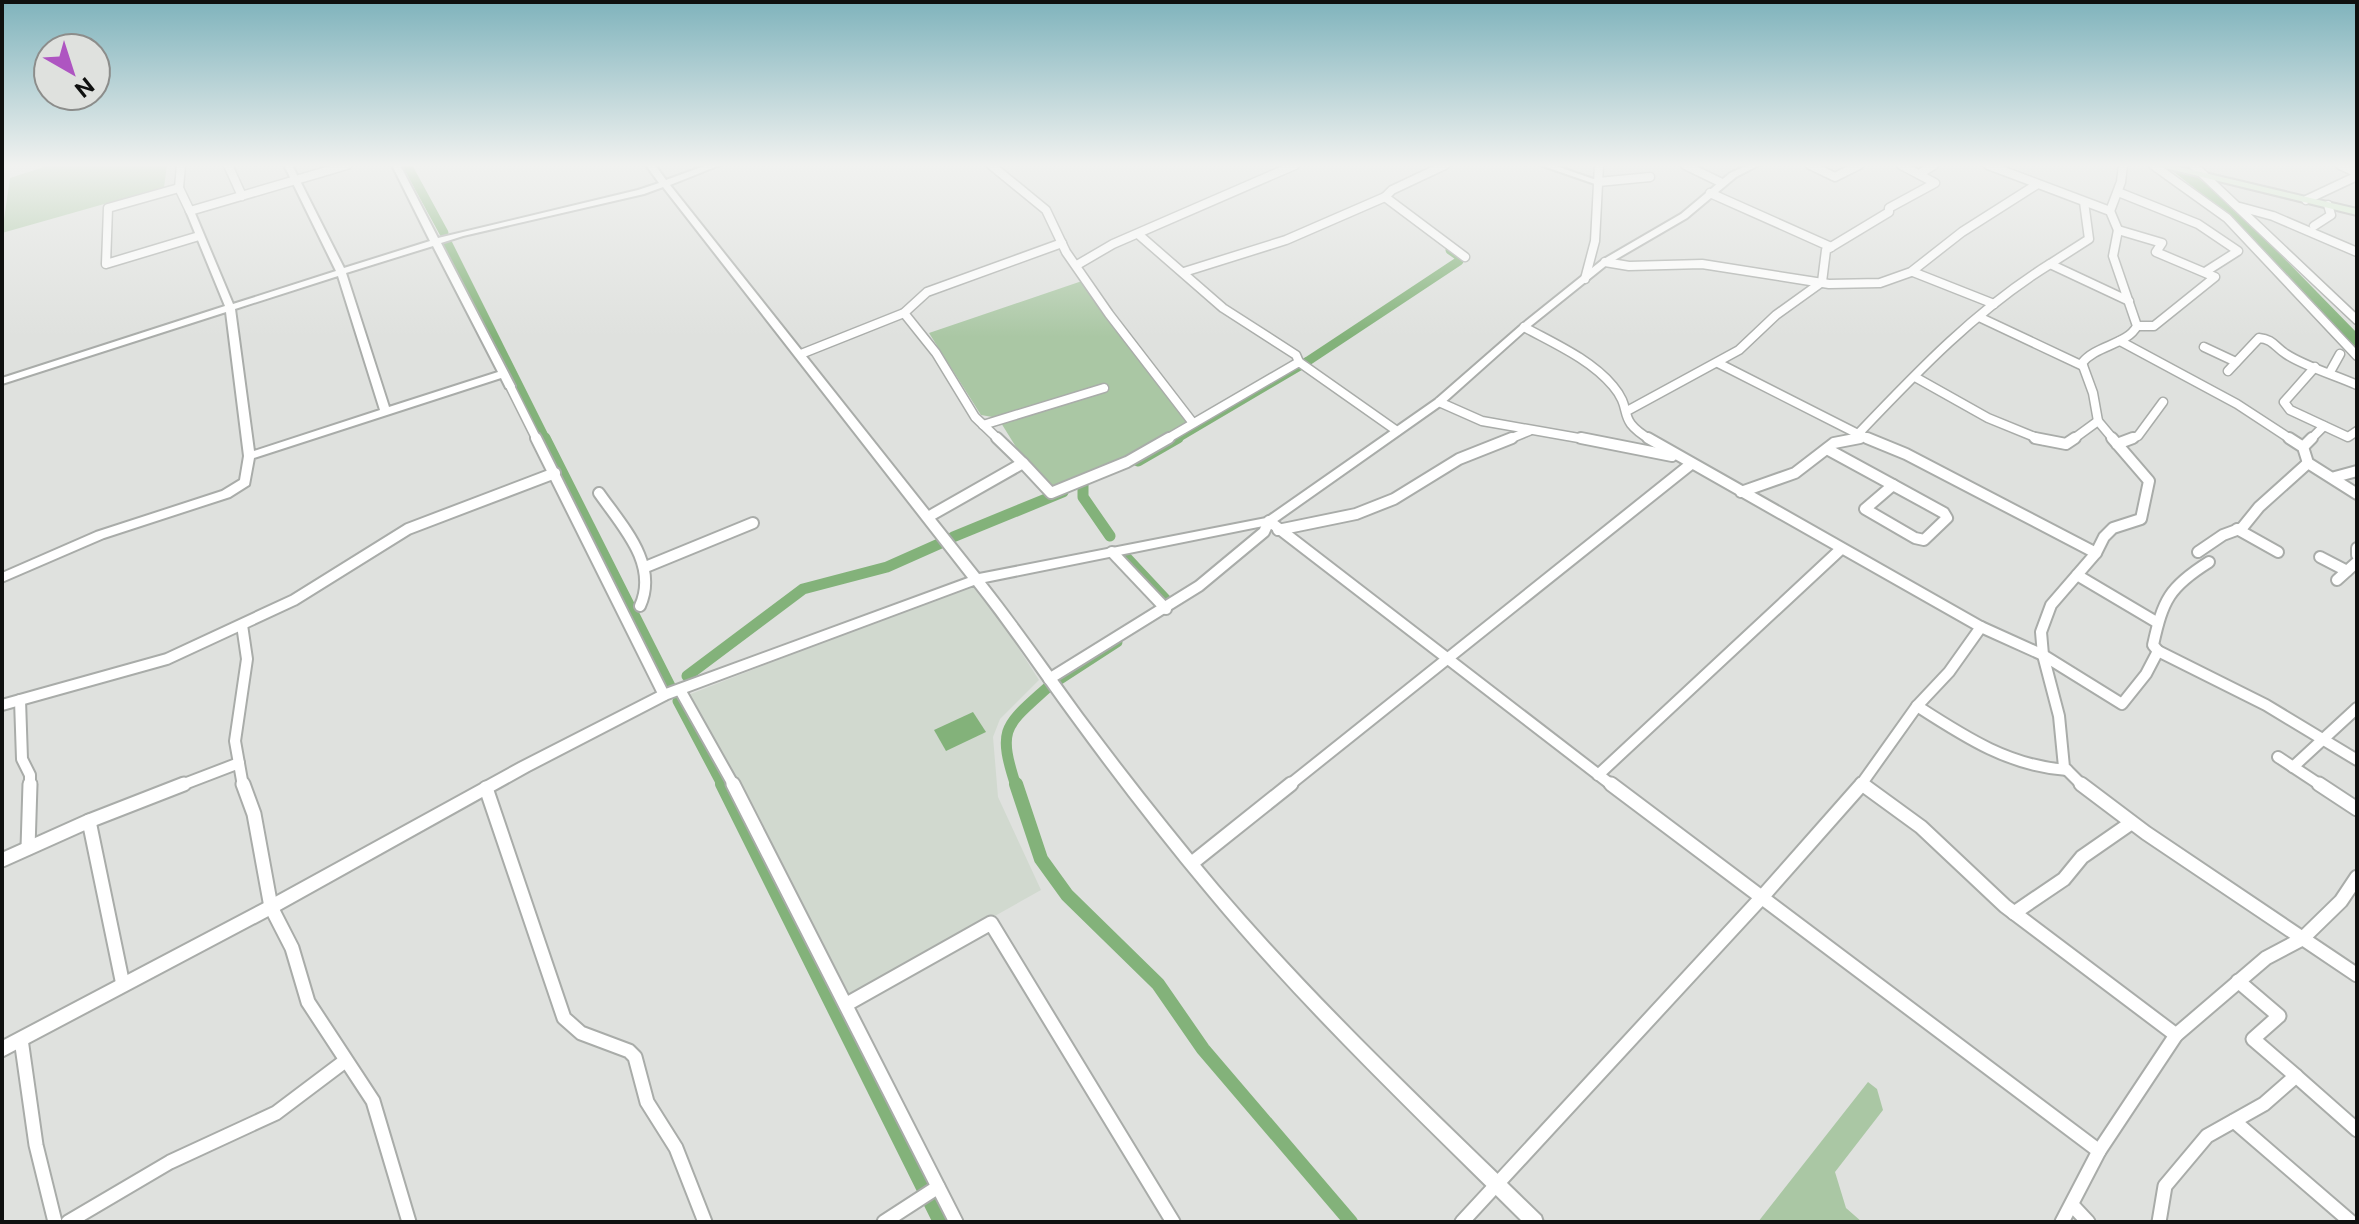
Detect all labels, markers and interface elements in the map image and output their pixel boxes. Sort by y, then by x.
north arrow [32,32,112,112]
text: N [70,72,99,103]

